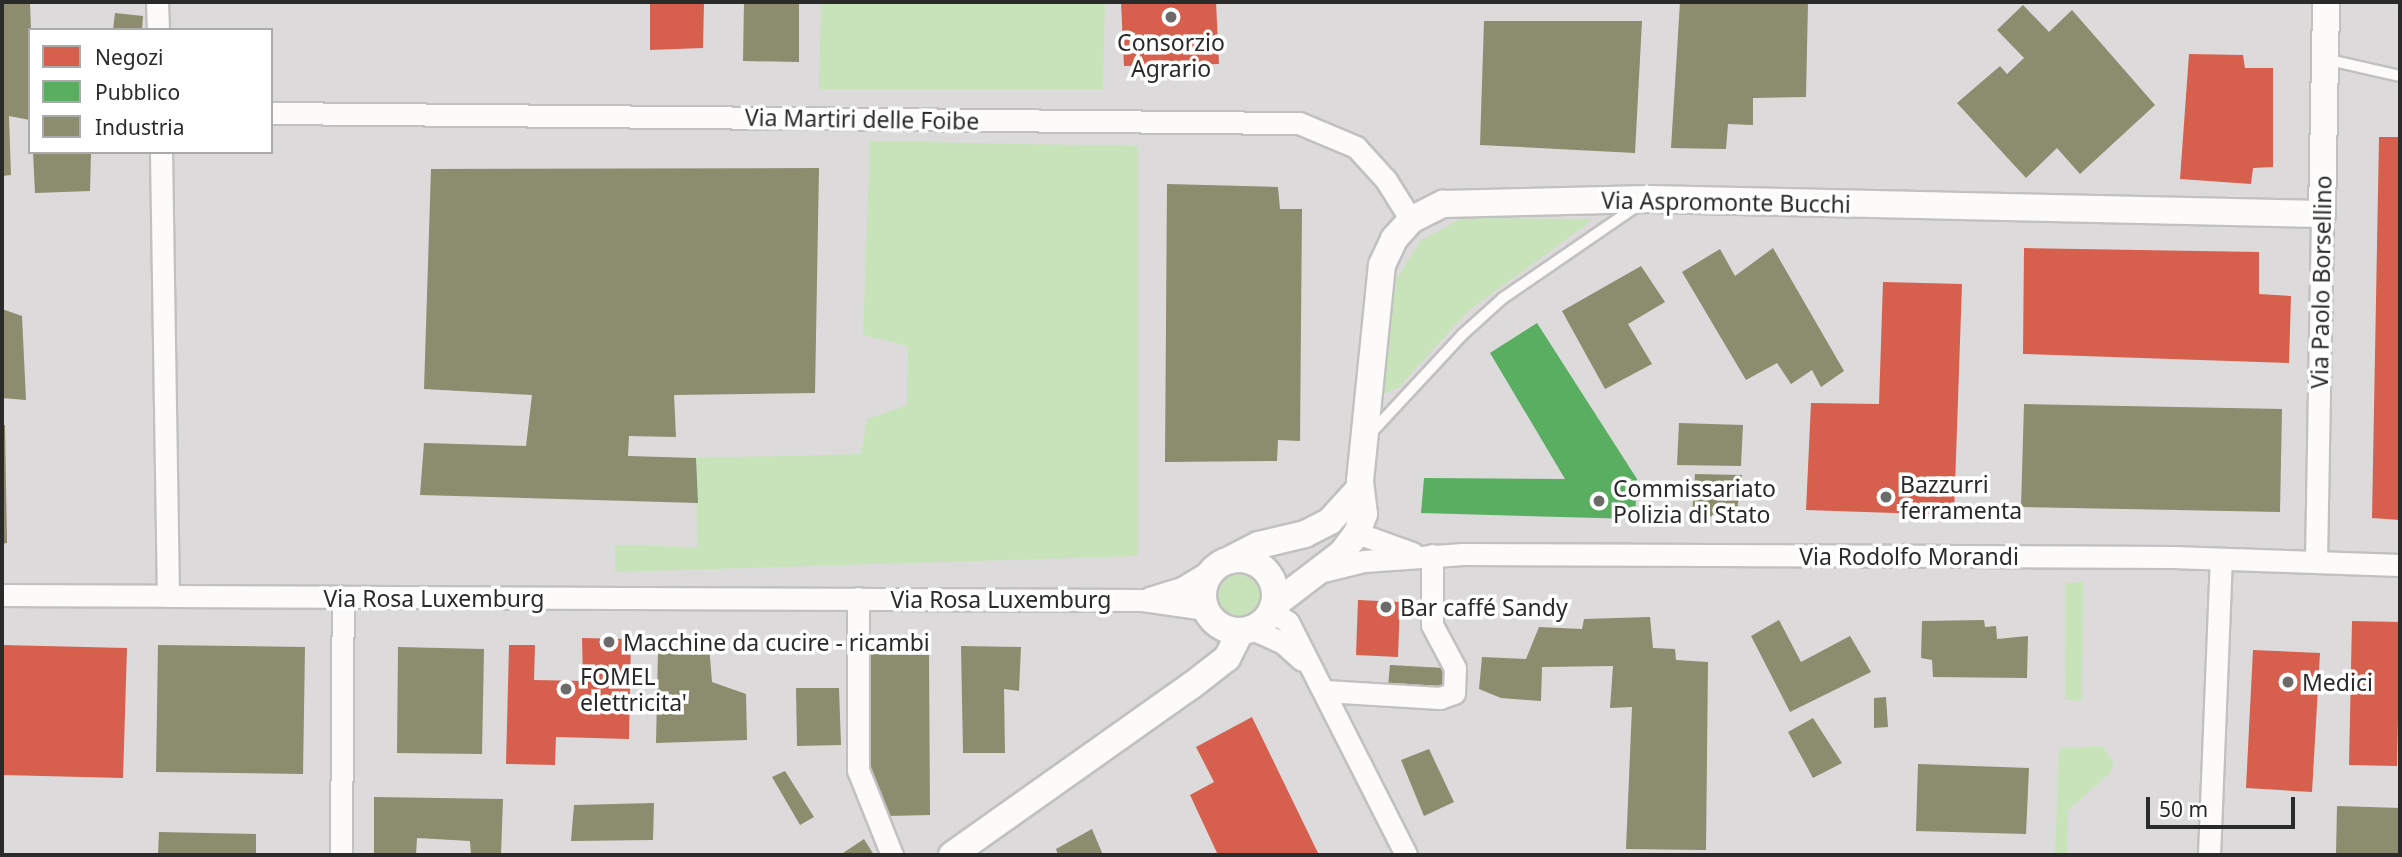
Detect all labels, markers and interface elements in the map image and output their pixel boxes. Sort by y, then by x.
marker: Consorzio Agrario [1163,9,1179,25]
legend [28,28,273,154]
place label: Consorzio Agrario [1117,28,1225,82]
text: Negozi [95,43,164,71]
text: Pubblico [95,78,180,106]
street label: Via Martiri delle Foibe [745,103,979,135]
text: Industria [95,113,185,141]
street label: Via Paolo Borsellino [2305,175,2337,389]
street label: Via Aspromonte Bucchi [1601,186,1851,218]
place label: Bazzurri ferramenta [1900,470,2022,524]
place label: Commissariato Polizia di Stato [1613,474,1776,528]
marker: Bazzurri ferramenta [1878,489,1894,505]
marker: Commissariato Polizia di Stato [1591,493,1607,509]
street label: Via Rodolfo Morandi [1799,542,2019,570]
street label: Via Rosa Luxemburg [324,584,544,612]
street label: Via Rosa Luxemburg [891,585,1111,613]
place label: Bar caffé Sandy [1400,593,1568,621]
marker: Bar caffé Sandy [1378,599,1394,615]
place label: Macchine da cucire - ricambi [623,628,930,656]
marker: Macchine da cucire - ricambi [601,634,617,650]
place label: FOMEL elettricita' [580,662,687,716]
place label: Medici [2302,668,2373,696]
marker: Medici [2280,674,2296,690]
marker: FOMEL elettricita' [558,681,574,697]
scale bar [2150,784,2299,828]
text: 50 m [2159,795,2208,823]

